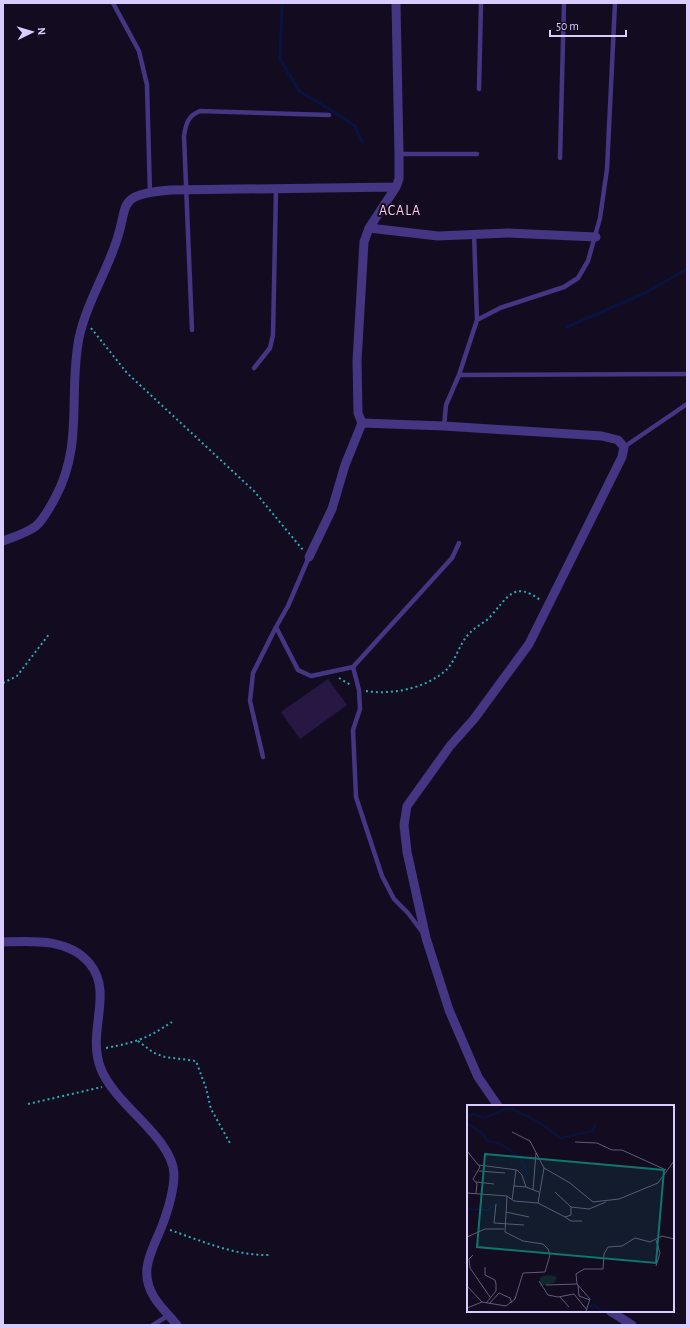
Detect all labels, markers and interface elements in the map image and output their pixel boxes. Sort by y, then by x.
north arrow [12,12,52,52]
scale bar [550,12,626,38]
text: 50 m [556,20,579,32]
text: N [36,27,47,35]
district label: ACALA [379,204,421,218]
inset map [467,1105,674,1312]

